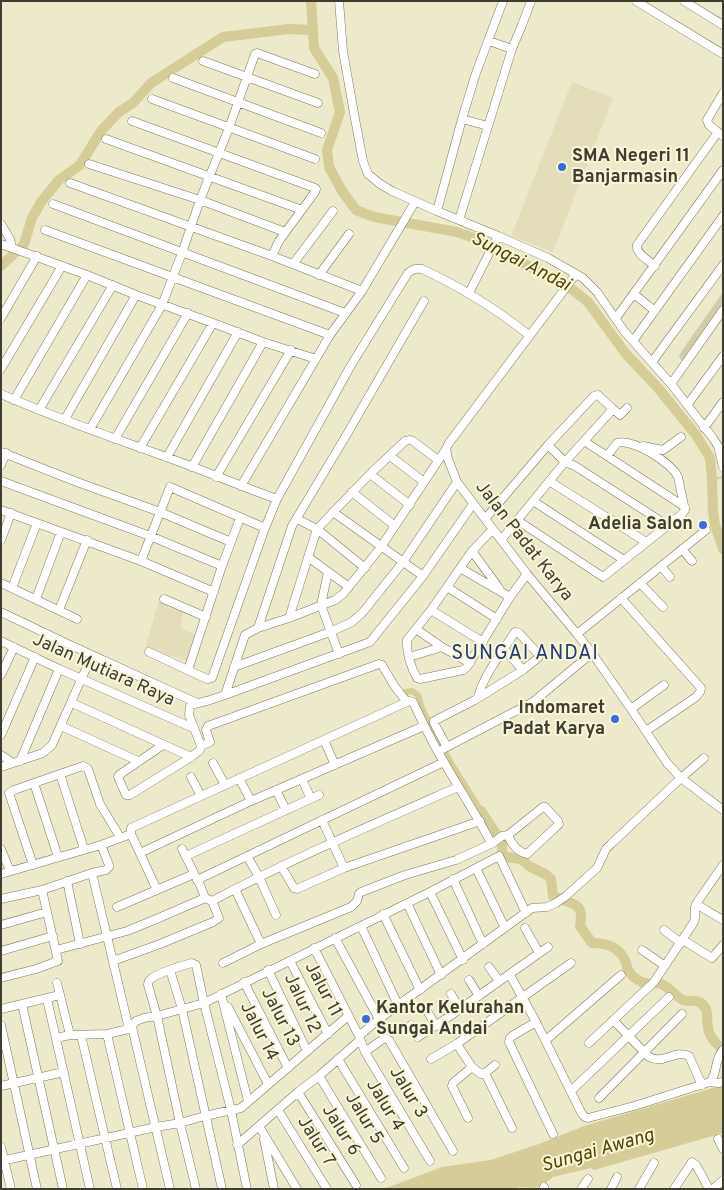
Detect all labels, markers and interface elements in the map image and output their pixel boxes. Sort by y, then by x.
place label: SMA Negeri 11 Banjarmasin [572,146,690,188]
marker: SMA Negeri 11 Banjarmasin [556,161,568,173]
water label: Sungai Andai [467,228,573,298]
street label: Jalan Padat Karya [469,478,577,606]
place label: Adelia Salon [588,514,693,536]
marker: Adelia Salon [697,519,709,531]
street label: Jalan Mutiara Raya [28,630,178,712]
district label: SUNGAI ANDAI [450,643,600,667]
place label: Indomaret Padat Karya [502,698,605,741]
marker: Indomaret Padat Karya [609,713,621,725]
street label: Jalur 11 [299,959,345,1021]
street label: Jalur 12 [278,971,324,1037]
street label: Jalur 13 [255,985,303,1051]
place label: Kantor Kelurahan Sungai Andai [376,998,524,1040]
street label: Jalur 14 [234,999,282,1065]
marker: Kantor Kelurahan Sungai Andai [360,1013,372,1025]
street label: Jalur 3 [383,1063,431,1123]
street label: Jalur 4 [360,1076,408,1136]
street label: Jalur 5 [339,1089,387,1149]
street label: Jalur 6 [316,1101,364,1161]
street label: Jalur 7 [291,1113,339,1171]
water label: Sungai Awang [539,1125,657,1179]

